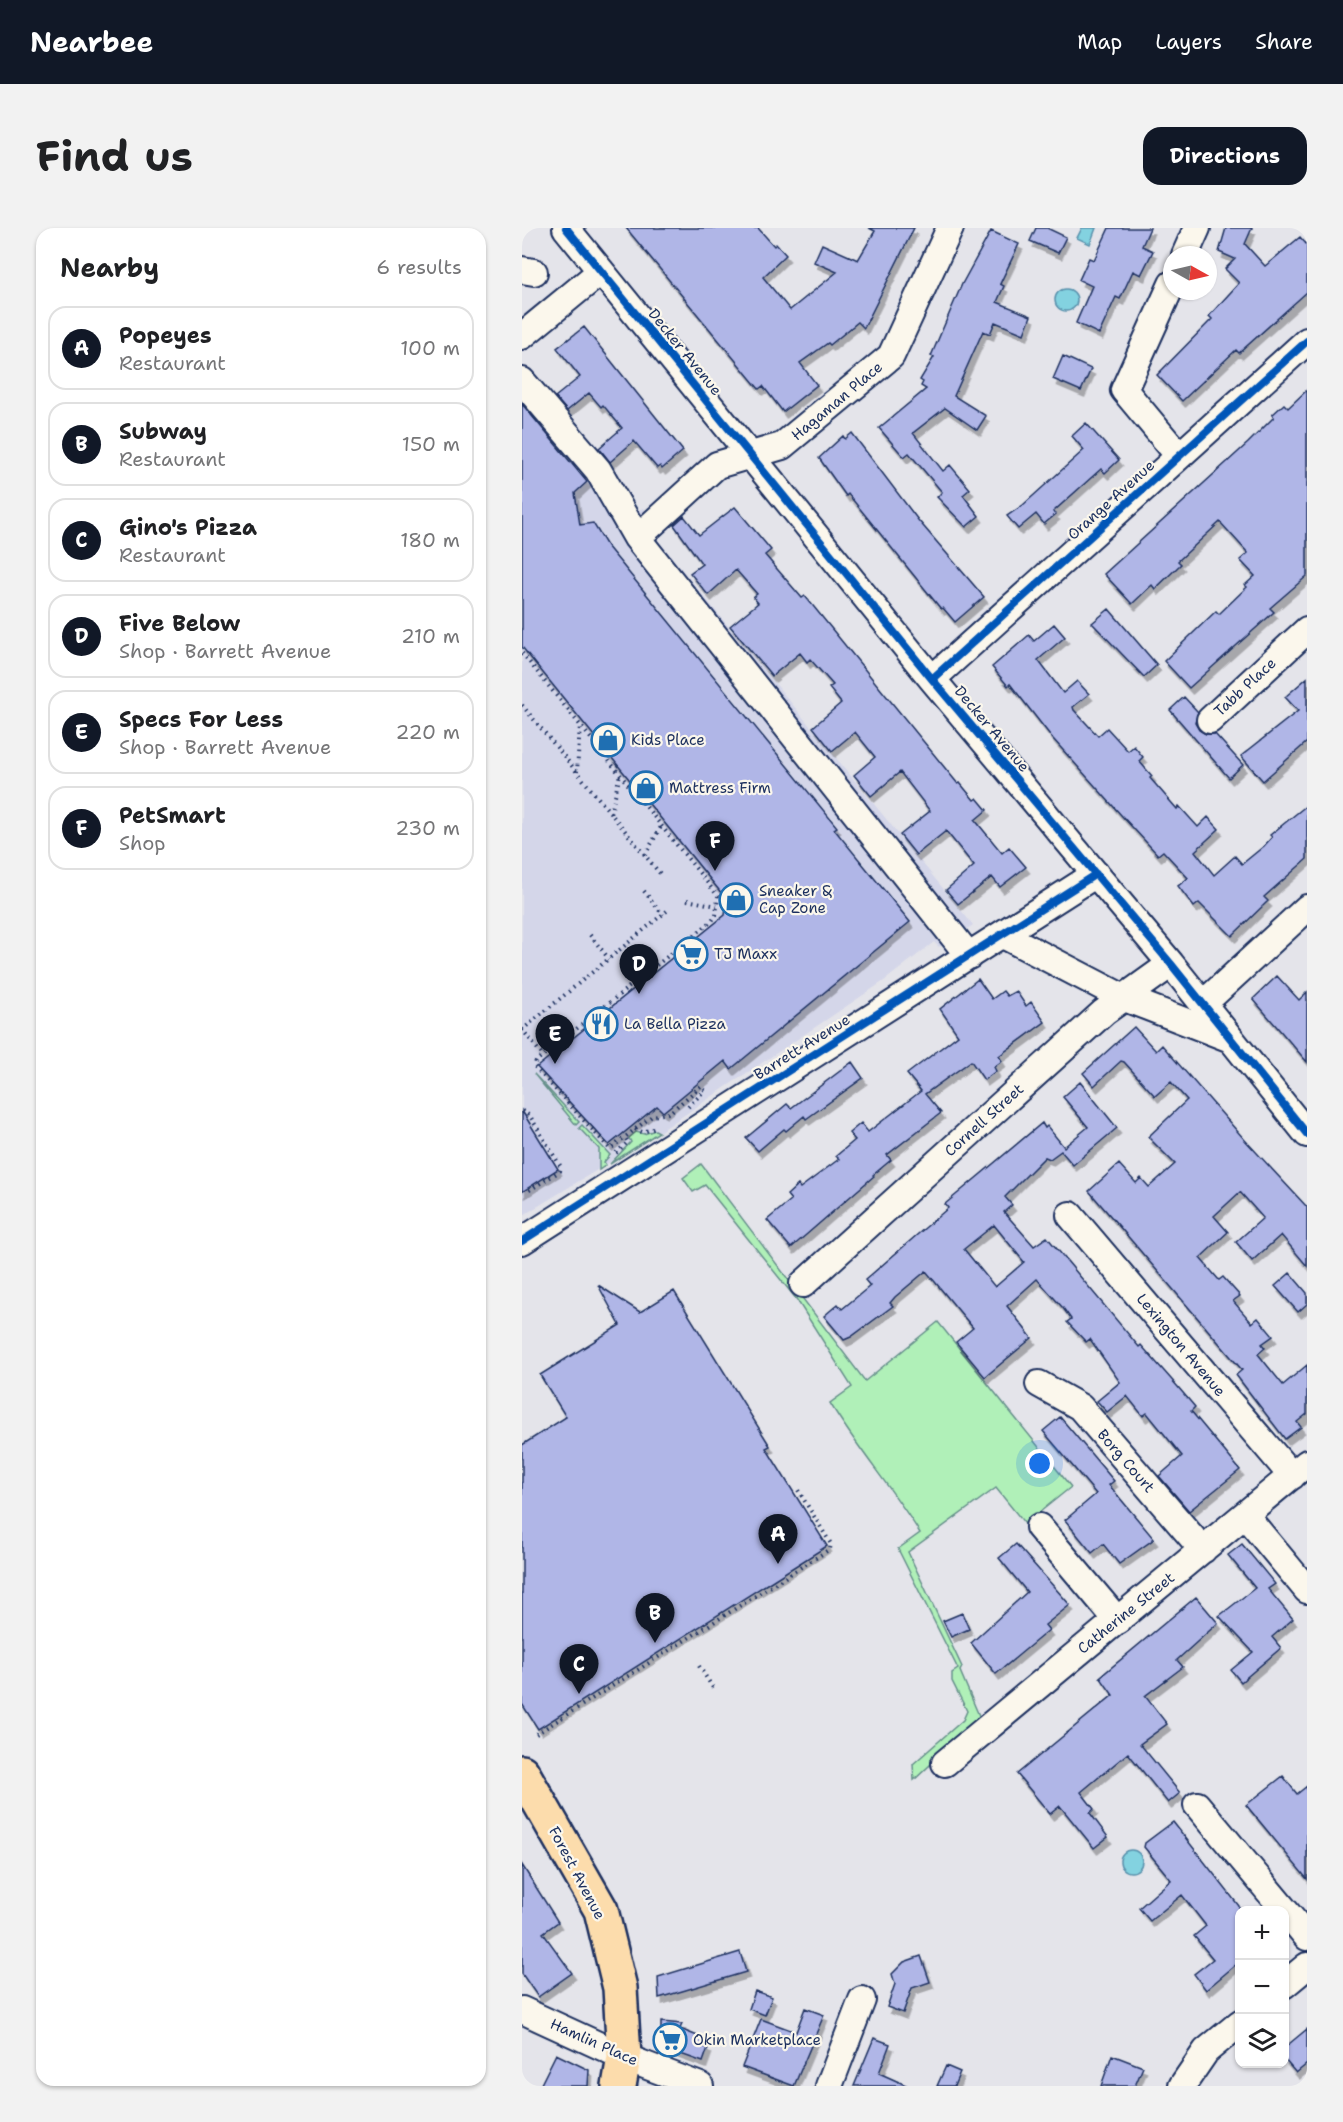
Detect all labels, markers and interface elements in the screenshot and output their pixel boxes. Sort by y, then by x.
text: Nearbee [30,23,153,61]
text: Map [1077,28,1122,56]
text: Layers [1155,28,1222,56]
text: Share [1255,28,1313,56]
button: Directions [1143,127,1307,185]
text: Find us [36,128,193,184]
north arrow [1163,246,1217,300]
text: Nearby [60,250,159,285]
text: 6 results [376,254,462,280]
street label: Decker Avenue [644,304,726,400]
text: Popeyes [119,321,211,350]
text: A [74,335,89,361]
text: 100 m [400,335,460,361]
text: Restaurant [119,350,226,376]
street label: Hagaman Place [787,357,887,445]
text: Subway [119,417,207,446]
text: B [75,431,88,457]
text: 150 m [402,431,460,457]
text: Restaurant [119,446,226,472]
street label: Orange Avenue [1063,455,1159,545]
text: Gino's Pizza [119,513,257,542]
text: C [75,527,88,553]
text: 180 m [400,527,460,553]
text: Restaurant [119,542,226,568]
text: Five Below [119,609,240,638]
text: D [74,623,89,649]
text: 210 m [401,623,460,649]
text: Shop · Barrett Avenue [119,638,331,664]
street label: Tabb Place [1210,653,1280,721]
street label: Decker Avenue [950,682,1034,776]
text: Specs For Less [119,705,283,734]
text: E [75,719,88,745]
text: 220 m [396,719,460,745]
shop icon: Kids Place [590,722,626,758]
place label: Kids Place [631,730,705,750]
text: Shop · Barrett Avenue [119,734,331,760]
shop icon: Mattress Firm [628,770,664,806]
place label: Mattress Firm [669,778,771,798]
text: PetSmart [119,801,226,830]
text: F [76,815,87,841]
text: 230 m [395,815,460,841]
pin: F [696,822,734,871]
text: Shop [119,830,166,856]
place label: Sneaker & Cap Zone [759,881,832,918]
shop icon: Sneaker & Cap Zone [718,882,754,918]
supermarket icon: TJ Maxx [673,936,709,972]
pin: D [620,944,658,994]
place label: TJ Maxx [714,944,777,964]
restaurant icon: La Bella Pizza [583,1006,619,1042]
street label: Barrett Avenue [750,1009,854,1085]
pin: E [536,1014,574,1064]
place label: La Bella Pizza [624,1014,727,1034]
street label: Cornell Street [940,1079,1028,1161]
street label: Lexington Avenue [1132,1289,1230,1401]
street label: Borg Court [1093,1425,1159,1497]
your location [1025,1449,1054,1478]
pin: A [758,1514,798,1564]
street label: Catherine Street [1073,1568,1179,1658]
pin: B [636,1594,674,1643]
pin: C [560,1644,598,1694]
street label: Forest Avenue [544,1823,610,1923]
map controls [1235,1906,1289,2068]
button: + [1235,1906,1289,1960]
button: − [1235,1960,1289,2014]
street label: Hamlin Place [547,2014,641,2070]
button: layers [1235,2014,1289,2068]
supermarket icon: Okin Marketplace [652,2022,688,2058]
place label: Okin Marketplace [693,2030,821,2050]

